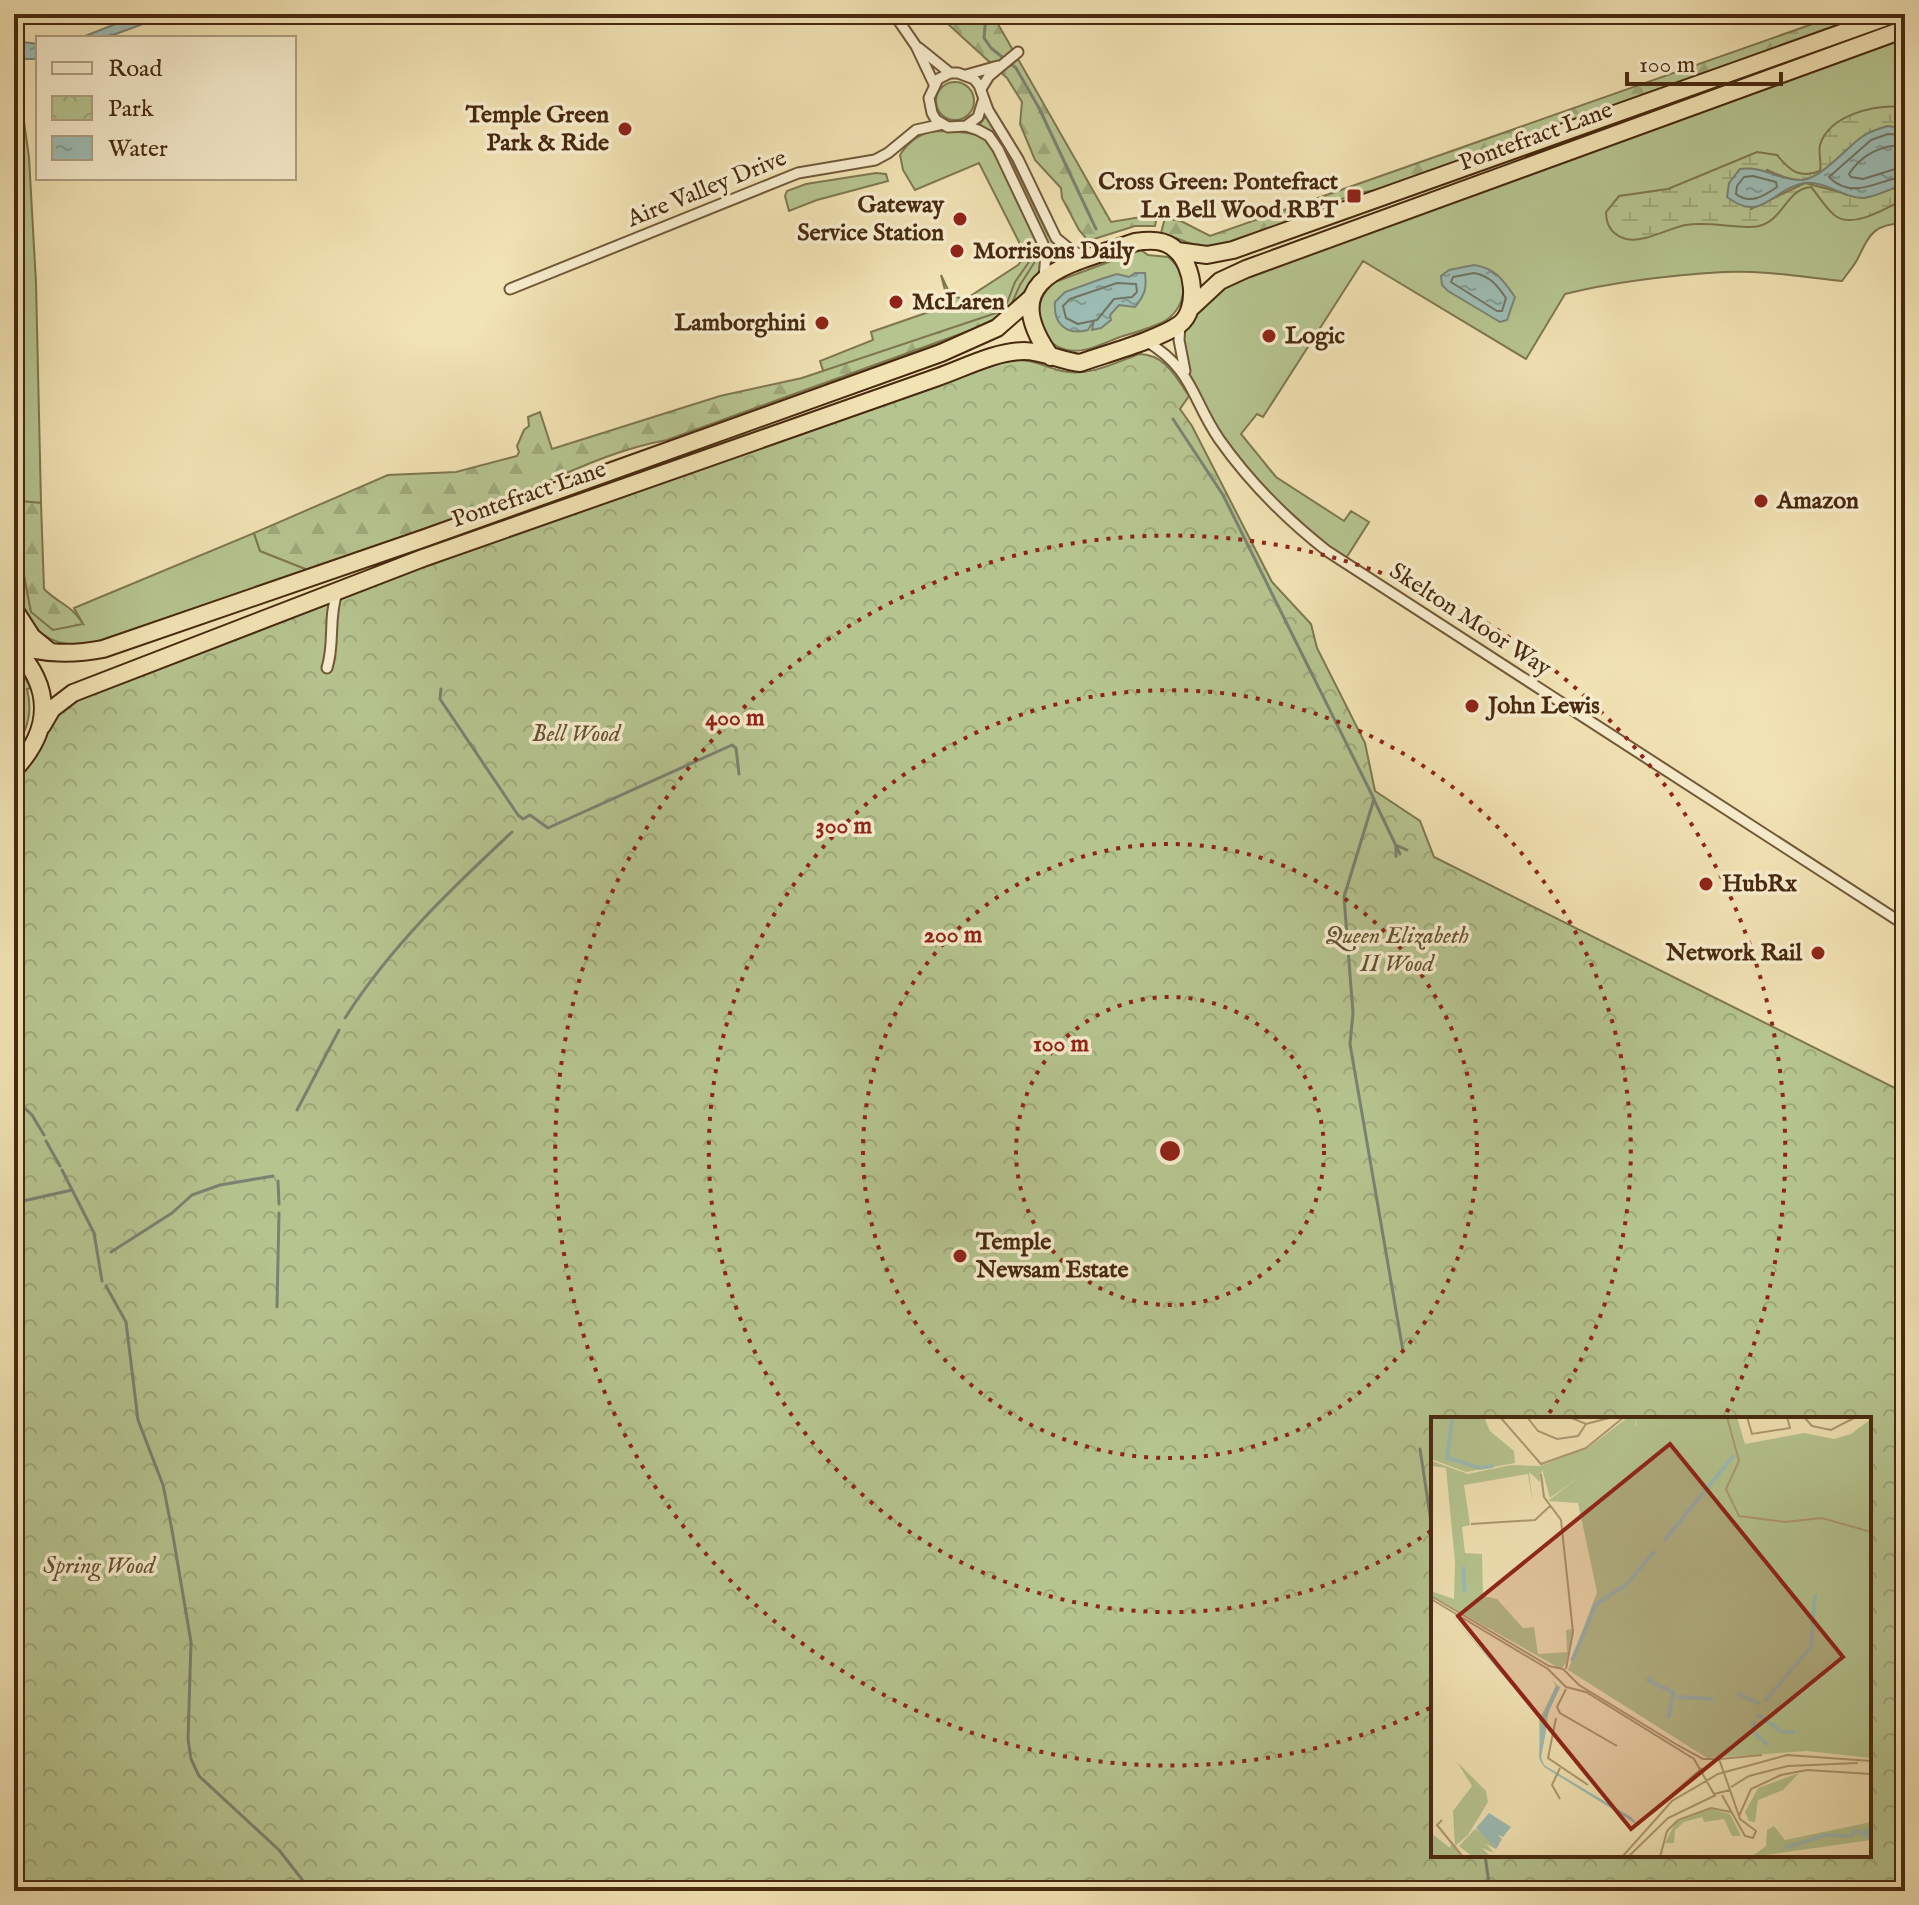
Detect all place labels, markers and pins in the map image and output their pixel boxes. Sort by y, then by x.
place label: Temple Green Park & Ride [465,100,609,159]
marker: Temple Green Park & Ride [616,120,634,138]
place label: Cross Green: Pontefract Ln Bell Wood RBT [1098,167,1339,226]
marker: Cross Green: Pontefract Ln Bell Wood RBT [1345,187,1363,205]
place label: Gateway Service Station [797,190,945,249]
marker: Gateway Service Station [951,210,969,228]
place label: Morrisons Daily [973,236,1135,267]
marker: Morrisons Daily [948,242,966,260]
place label: McLaren [912,287,1005,318]
marker: McLaren [887,293,905,311]
place label: Lamborghini [674,308,807,339]
marker: Lamborghini [813,314,831,332]
place label: Logic [1285,321,1345,352]
marker: Logic [1260,327,1278,345]
place label: Amazon [1776,486,1859,517]
marker: Amazon [1752,492,1770,510]
place label: John Lewis [1485,691,1600,722]
marker: John Lewis [1463,697,1481,715]
place label: HubRx [1722,869,1797,900]
marker: HubRx [1697,875,1715,893]
place label: Network Rail [1665,938,1802,969]
marker: Network Rail [1809,944,1827,962]
centre of rings [1156,1137,1184,1165]
place label: Temple Newsam Estate [975,1227,1128,1286]
marker: Temple Newsam Estate [951,1247,969,1265]

